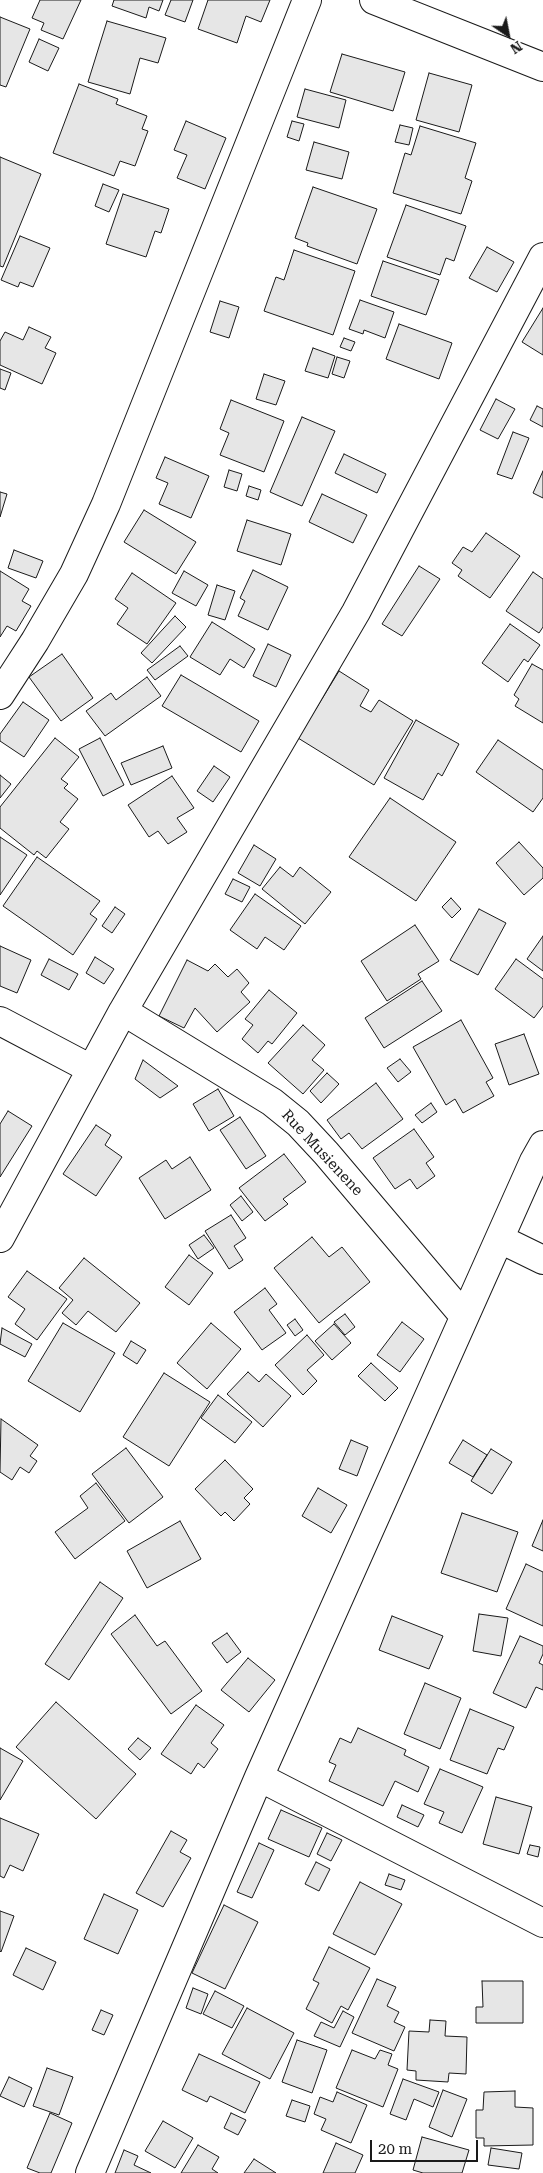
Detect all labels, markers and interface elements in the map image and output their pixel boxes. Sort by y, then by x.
north arrow [483,10,533,60]
text: N [507,38,525,57]
street label: Rue Musienene [278,1106,366,1200]
scale bar [373,2130,480,2162]
text: 20 m [378,2140,412,2158]

